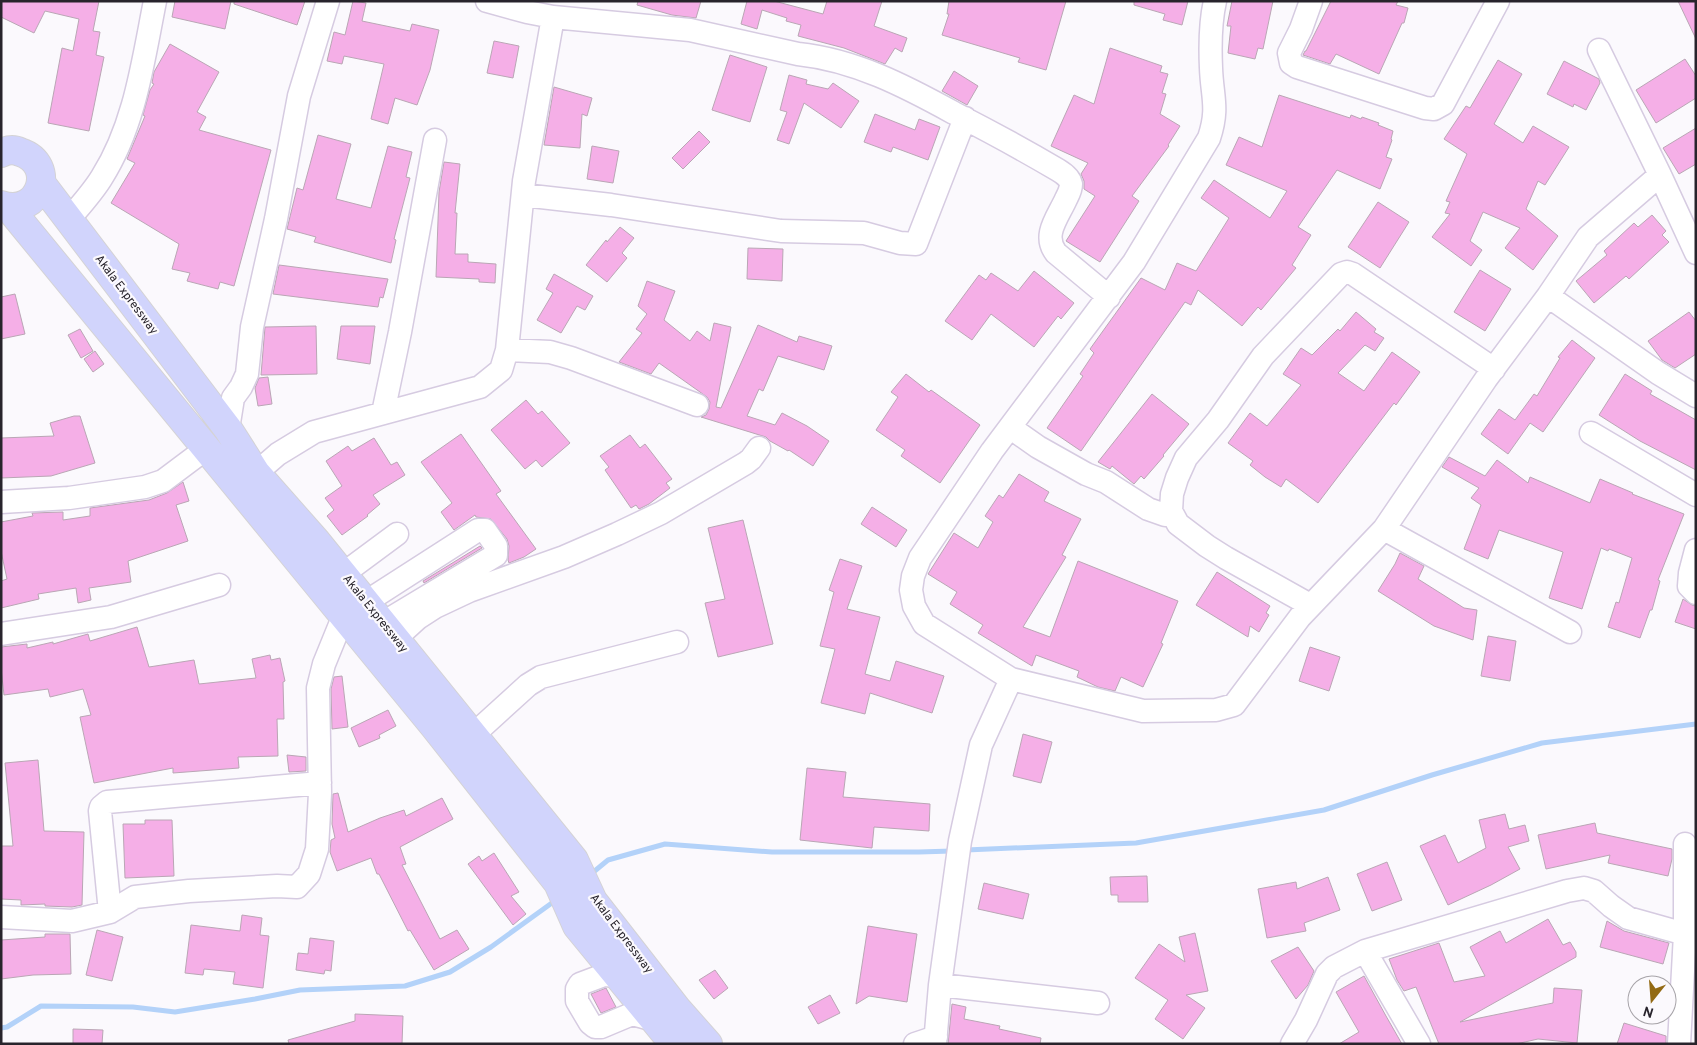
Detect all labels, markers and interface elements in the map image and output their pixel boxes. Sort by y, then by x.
street label: Akala Expressway [91,252,161,338]
street label: Akala Expressway [339,572,411,656]
street label: Akala Expressway [586,891,656,977]
north arrow [1627,975,1677,1025]
text: N [1641,1001,1656,1021]

